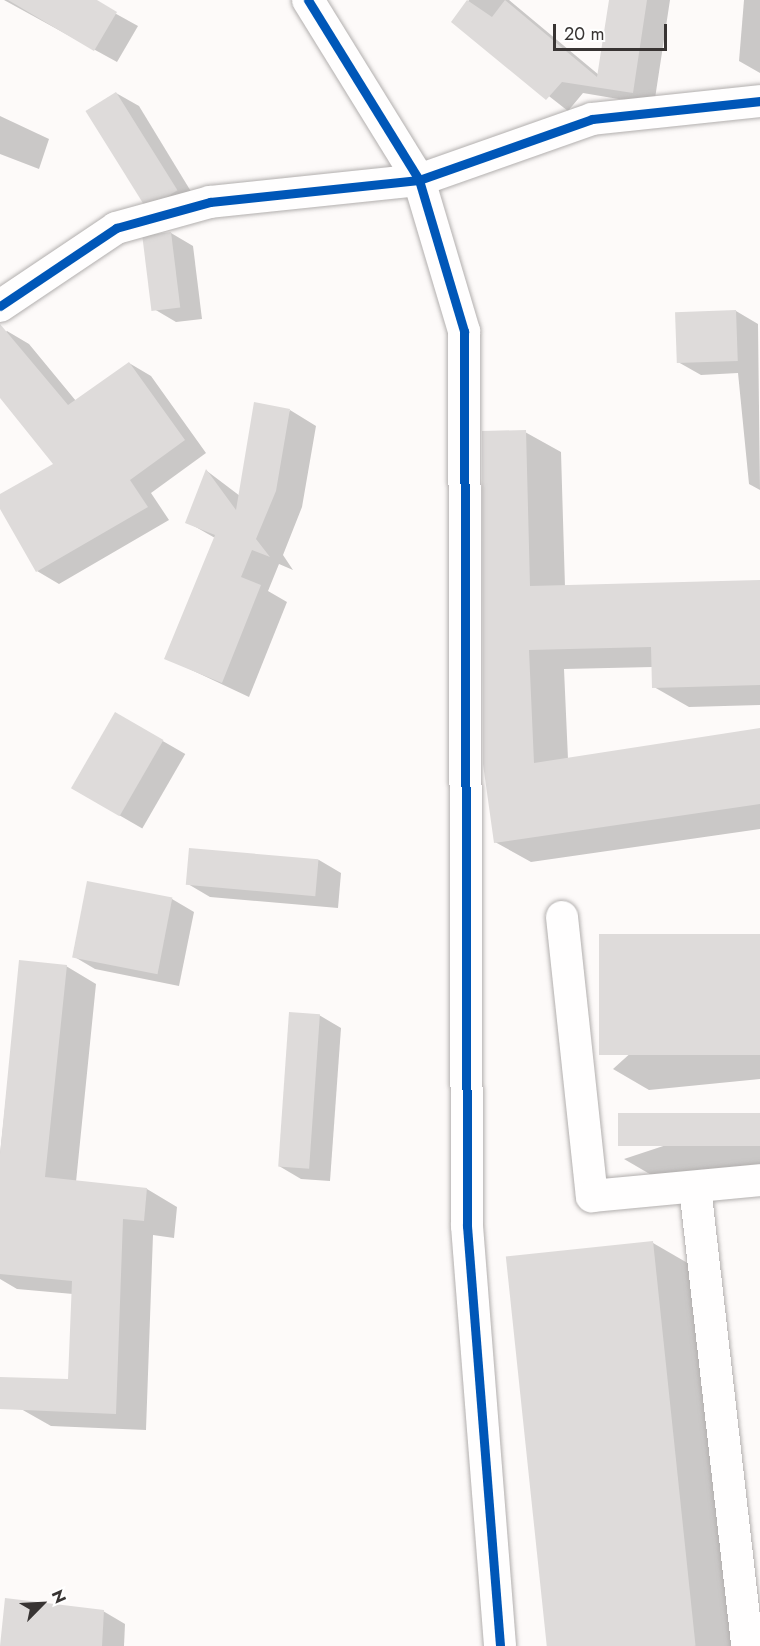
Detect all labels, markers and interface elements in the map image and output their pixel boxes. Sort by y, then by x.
scale bar [556,12,670,50]
text: 20 m [564,21,604,47]
north arrow [12,1574,72,1634]
text: N [46,1586,72,1607]

